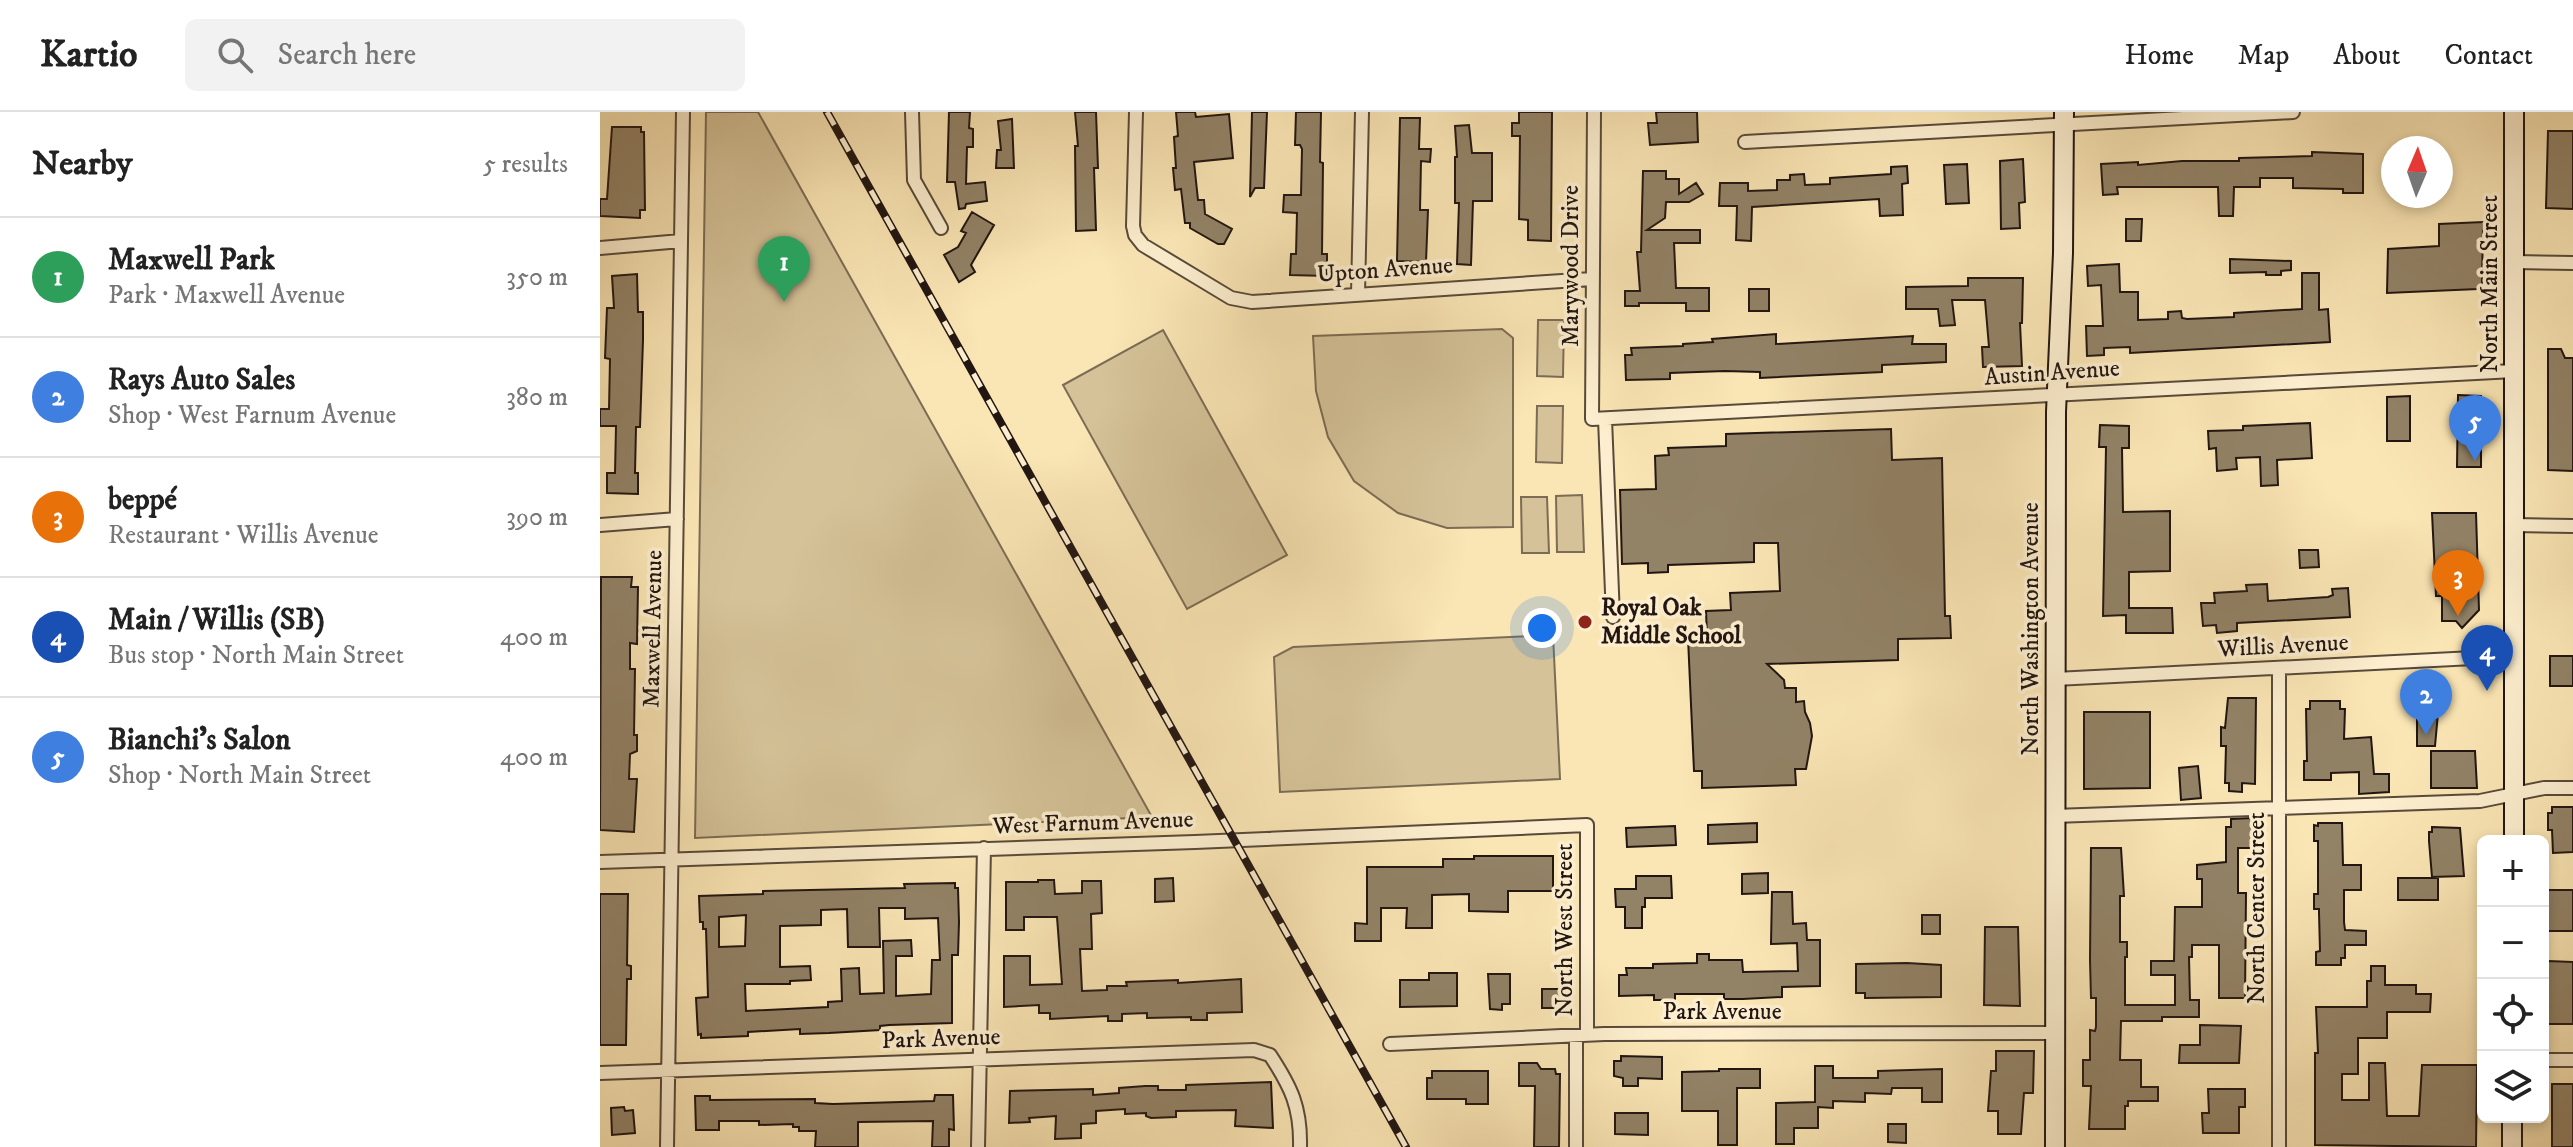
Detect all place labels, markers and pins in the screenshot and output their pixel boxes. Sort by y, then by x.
pin: 1 [758,236,810,302]
pin: 5 [2449,395,2501,461]
pin: 3 [2432,550,2484,616]
place label: Royal Oak Middle School [1601,593,1742,651]
marker: Royal Oak Middle School [1576,613,1594,631]
pin: 4 [2461,625,2513,691]
pin: 2 [2400,669,2452,735]

